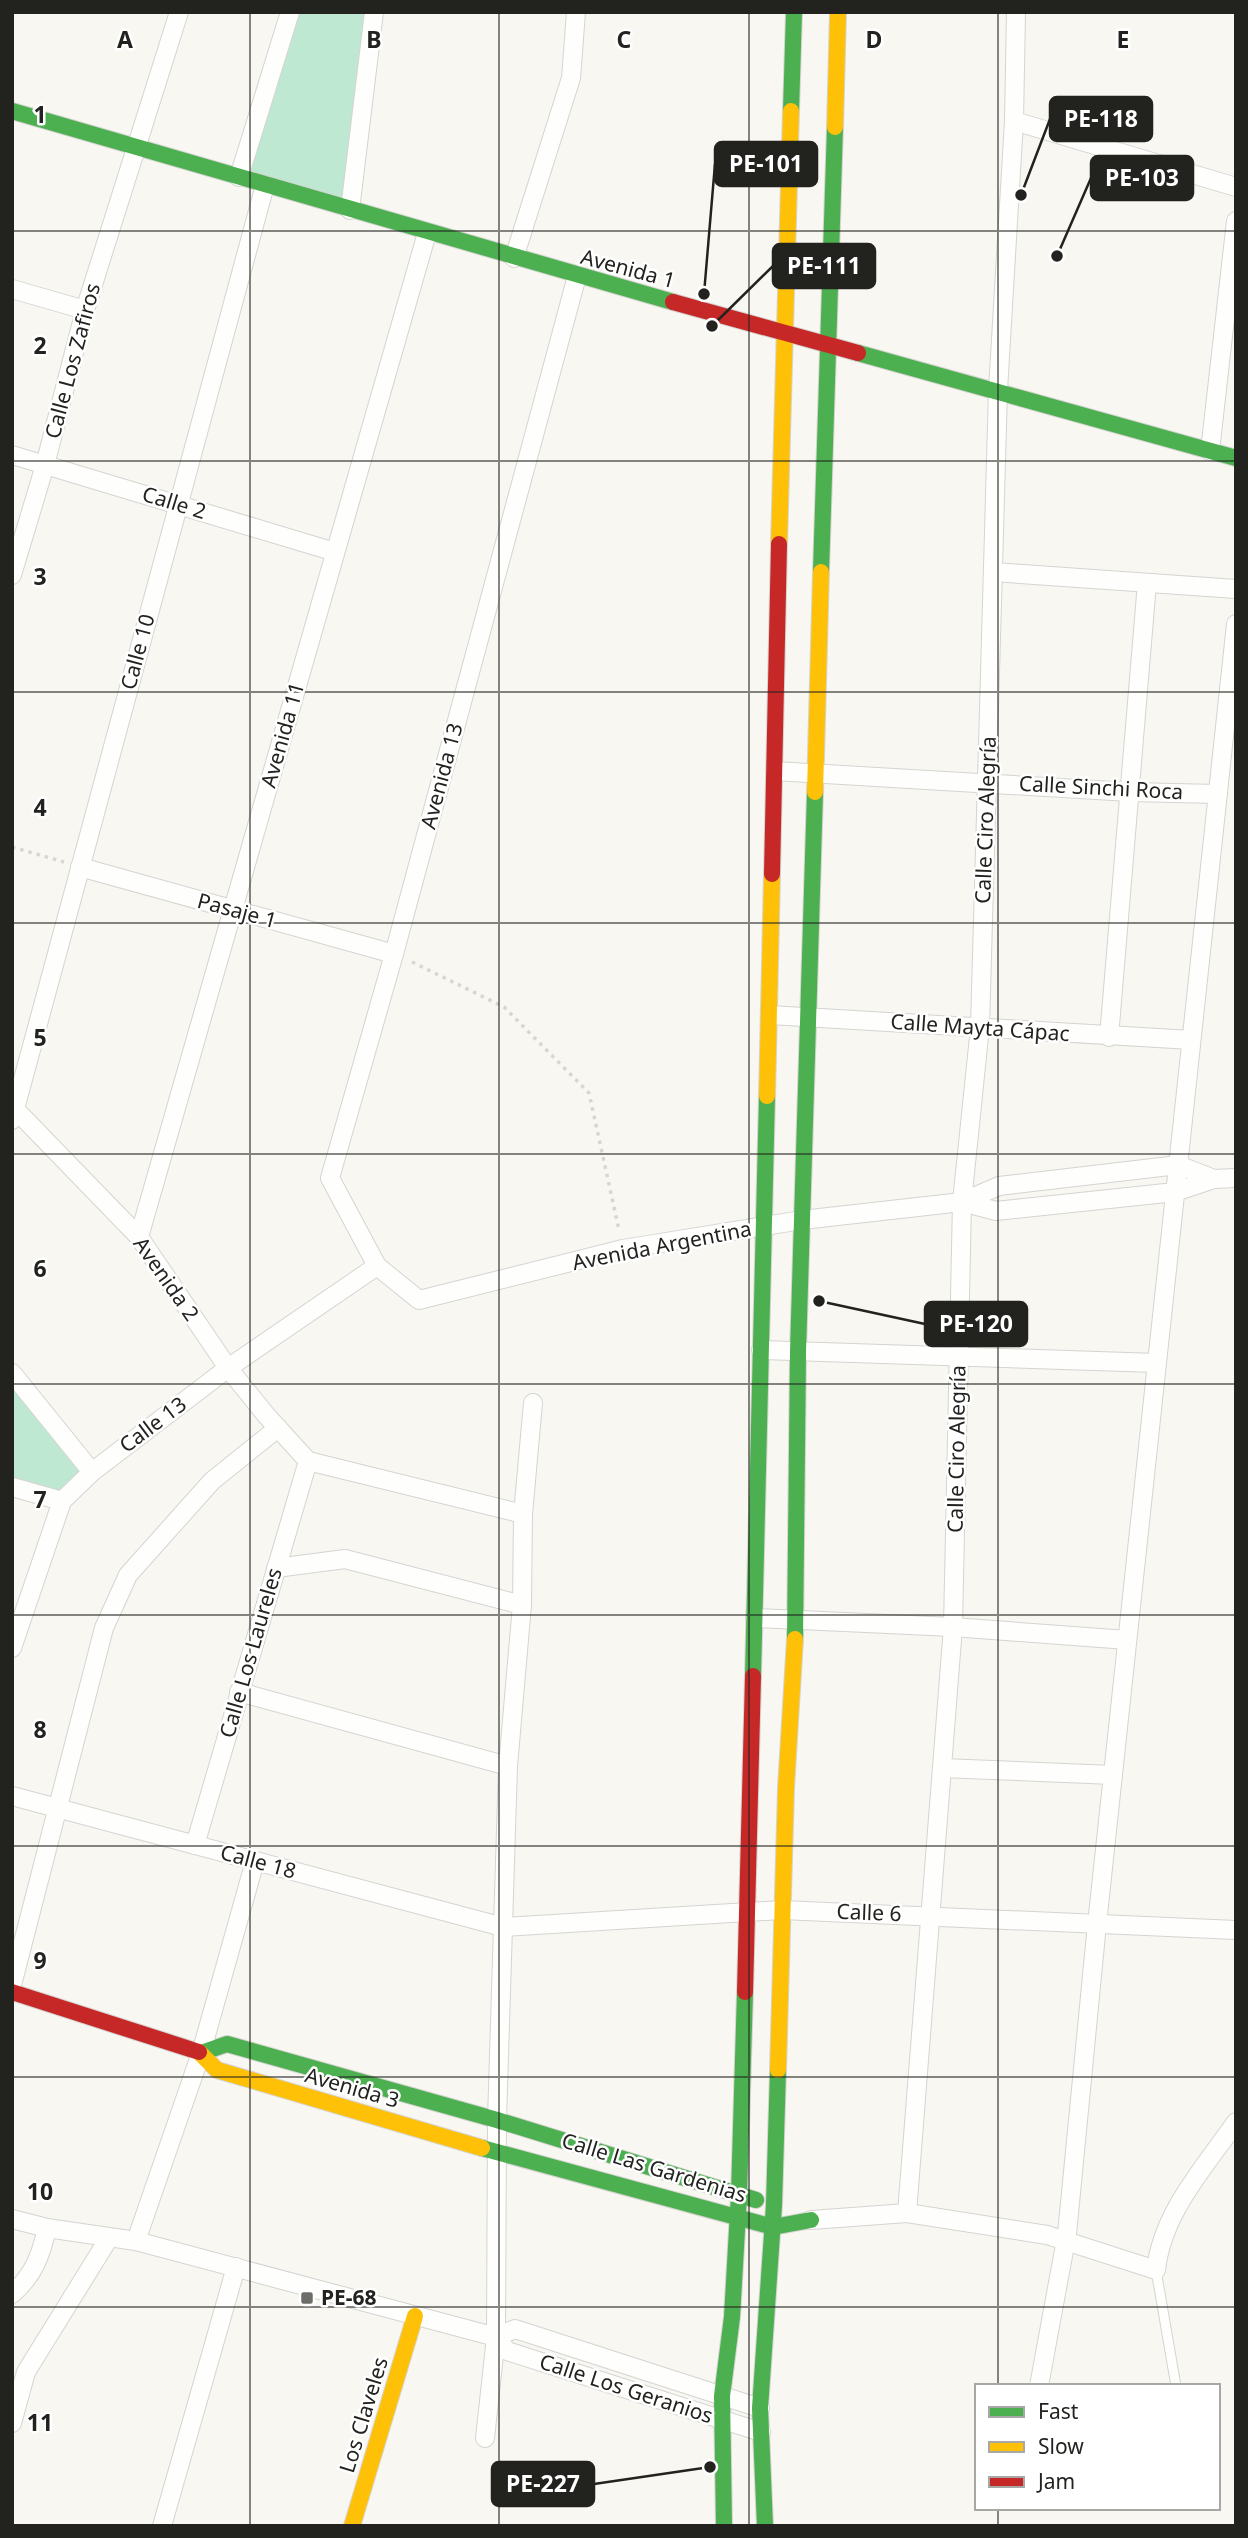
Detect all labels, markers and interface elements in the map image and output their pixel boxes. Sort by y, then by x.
text: A [117,23,133,55]
text: B [366,23,382,55]
text: C [617,23,632,55]
text: D [866,23,882,55]
text: E [1117,23,1129,55]
callout: PE-118 [1050,97,1152,141]
text: 1 [33,98,47,130]
text: PE-118 [1064,102,1138,134]
callout: PE-101 [715,142,817,186]
text: PE-101 [729,147,803,179]
callout: PE-103 [1091,156,1193,200]
text: PE-103 [1105,161,1179,193]
street label: Avenida 1 [578,242,678,294]
callout: PE-111 [773,244,875,288]
text: PE-111 [787,249,861,281]
street label: Calle Los Zafiros [38,280,106,442]
text: 2 [33,329,47,361]
street label: Calle 2 [139,479,210,525]
text: 3 [33,560,47,592]
street label: Calle 10 [114,611,161,693]
street label: Avenida 11 [254,679,310,791]
street label: Avenida 13 [413,720,469,832]
street label: Calle Ciro Alegría [968,736,1002,904]
street label: Calle Sinchi Roca [1018,769,1184,805]
text: 4 [33,791,47,823]
street label: Pasaje 1 [194,886,280,934]
street label: Calle Mayta Cápac [890,1007,1071,1047]
text: 5 [33,1021,47,1053]
street label: Avenida Argentina [570,1214,754,1276]
street label: Avenida 2 [128,1231,206,1326]
text: 6 [33,1252,47,1284]
callout: PE-120 [925,1302,1027,1346]
text: PE-120 [939,1307,1013,1339]
street label: Calle Ciro Alegría [941,1365,971,1533]
street label: Calle 13 [113,1390,192,1459]
text: 7 [33,1483,47,1515]
street label: Calle Los Laureles [212,1564,288,1741]
text: 8 [33,1713,47,1745]
street label: Calle 18 [217,1838,299,1885]
street label: Calle 6 [836,1897,902,1927]
text: 9 [33,1944,47,1976]
street label: Avenida 3 [302,2060,403,2114]
street label: Calle Las Gardenias [558,2126,750,2208]
text: 10 [27,2175,53,2207]
place label: PE-68 [321,2283,377,2311]
marker: PE-68 [299,2290,315,2306]
street label: Calle Los Geranios [536,2347,717,2429]
street label: Los Claveles [332,2353,394,2476]
legend [975,2384,1220,2510]
text: Fast [1038,2397,1079,2425]
text: 11 [27,2406,53,2438]
text: Slow [1038,2432,1084,2460]
callout: PE-227 [492,2462,594,2506]
text: PE-227 [506,2467,580,2499]
text: Jam [1036,2467,1075,2495]

